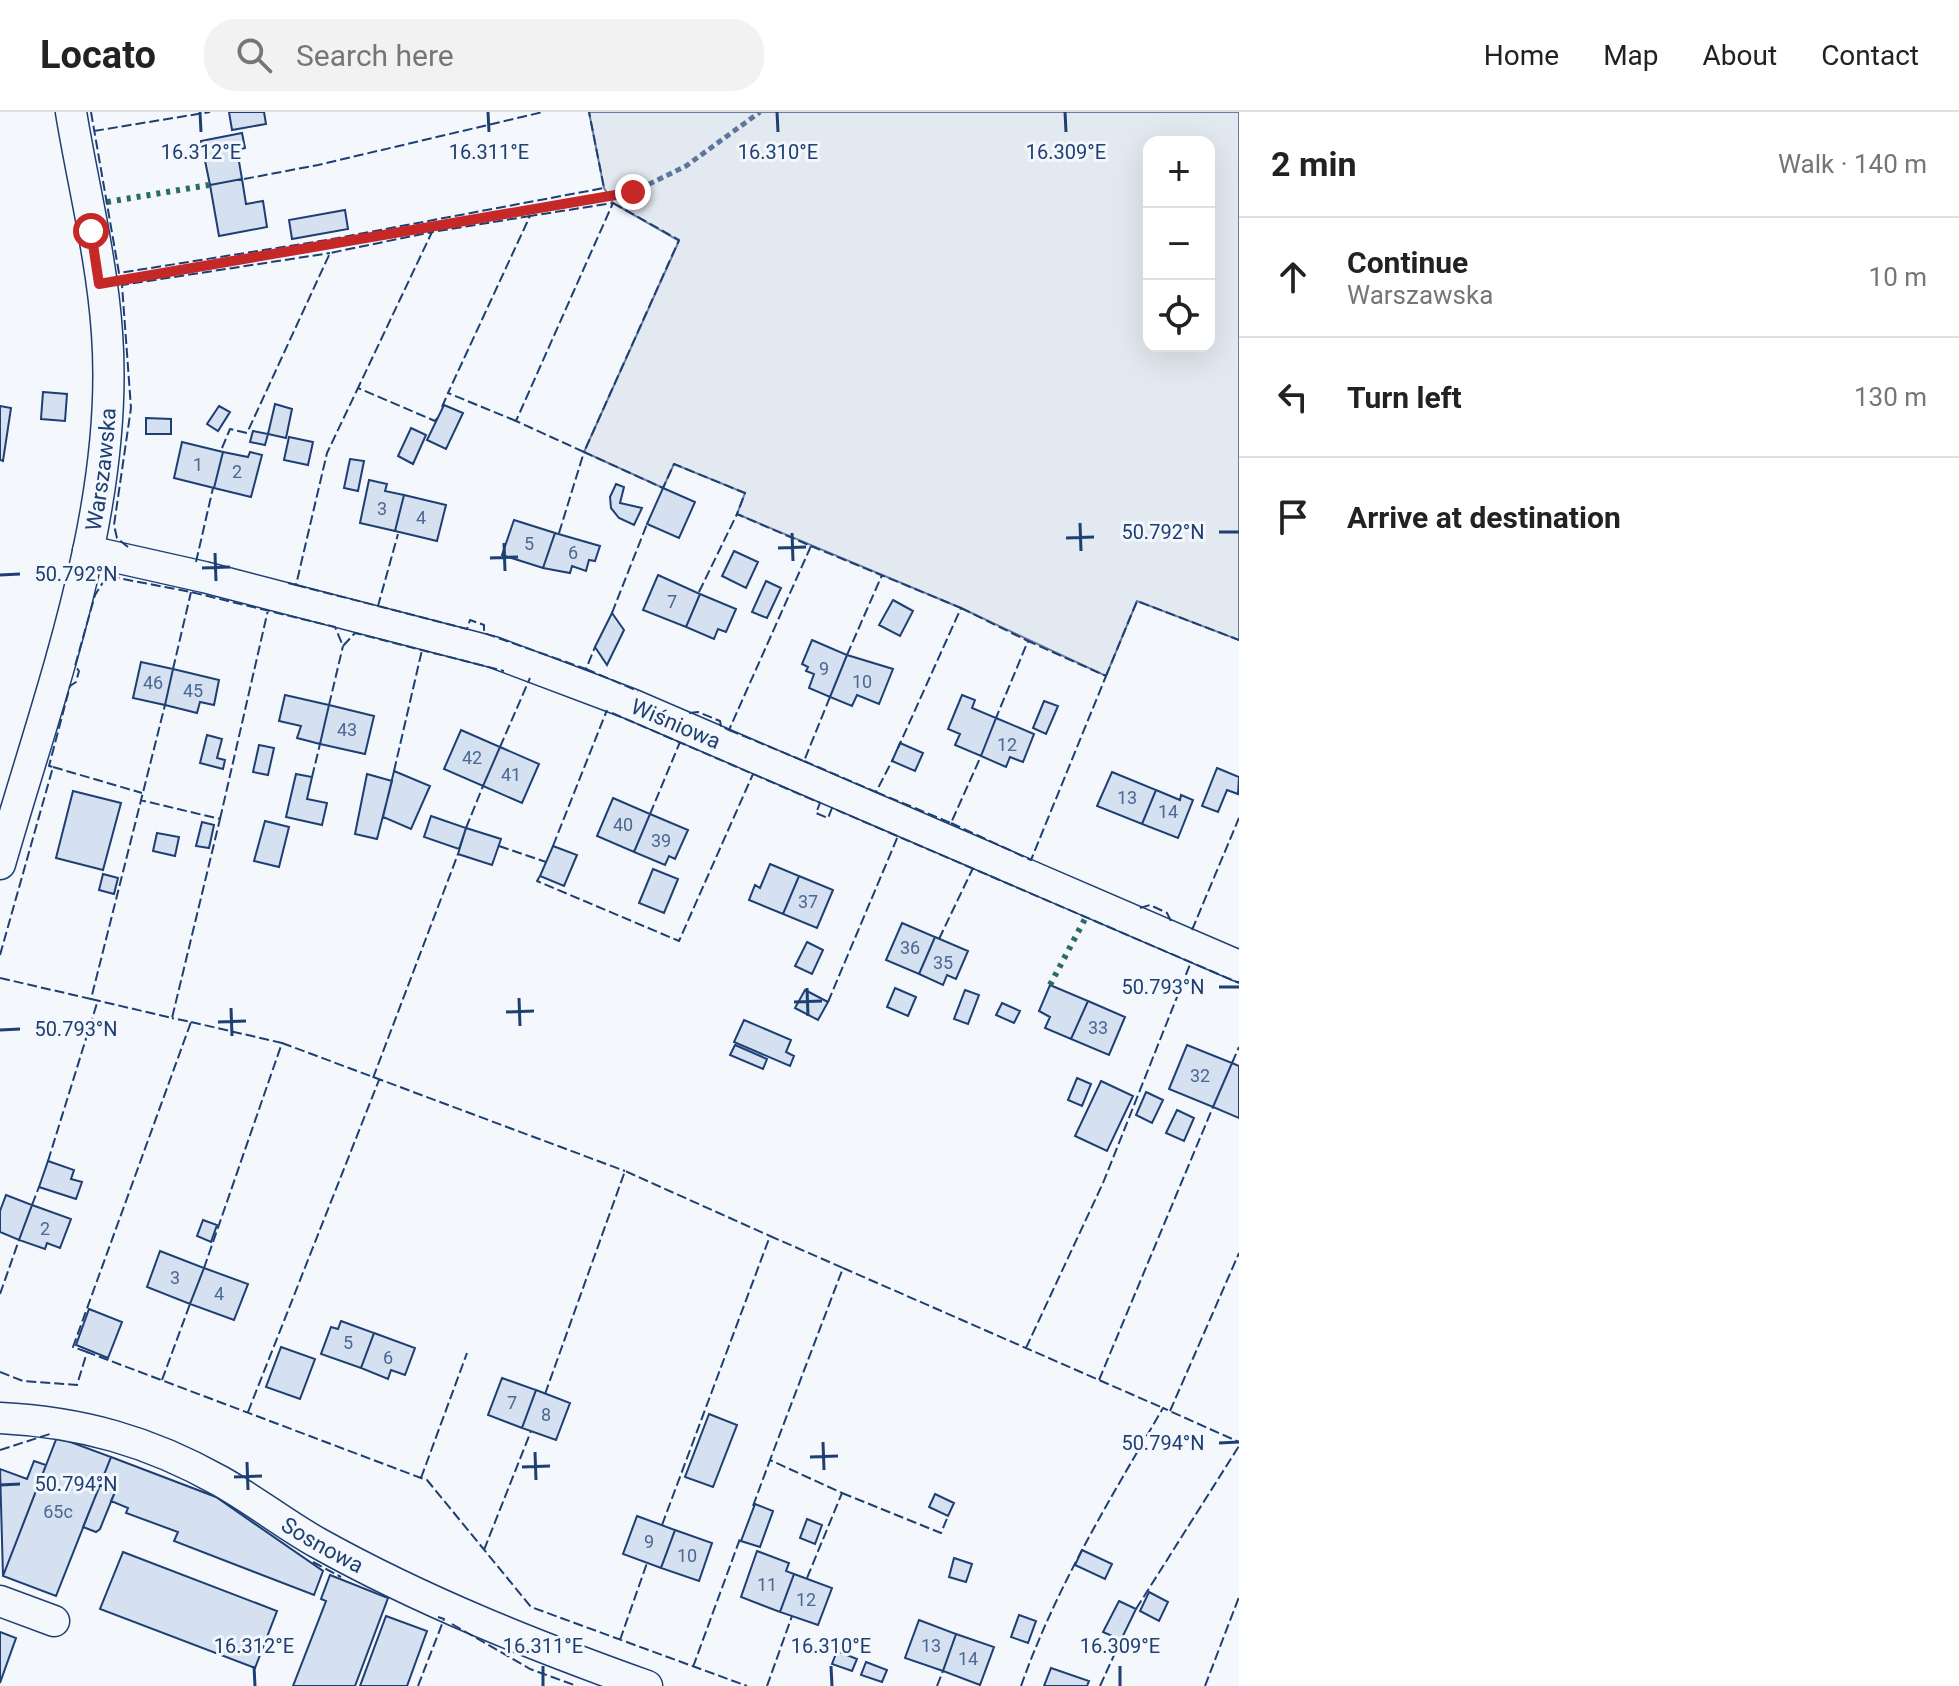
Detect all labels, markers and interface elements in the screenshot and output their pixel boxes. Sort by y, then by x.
search box [204,19,764,91]
text: Locato [40,33,156,77]
icon: search [232,33,276,77]
text: Search here [296,38,454,73]
text: Home [1484,39,1559,72]
text: Map [1603,39,1659,72]
text: About [1703,39,1777,72]
text: Contact [1821,39,1919,72]
map controls [1143,136,1215,352]
button: + [1143,136,1215,208]
text: 16.312°E [161,140,241,164]
text: 16.311°E [449,140,529,164]
text: 16.310°E [738,140,818,164]
text: 16.309°E [1026,140,1106,164]
text: 2 min [1271,144,1356,184]
text: Walk · 140 m [1778,149,1927,179]
route end [615,174,651,210]
button: − [1143,208,1215,280]
route start [73,213,109,249]
text: Continue [1347,245,1468,280]
icon: ahead [1271,255,1315,299]
text: 10 m [1869,262,1927,292]
button: locate [1143,280,1215,352]
text: Warszawska [1347,280,1493,310]
icon: left [1271,375,1315,419]
text: Turn left [1347,380,1462,415]
text: 130 m [1854,382,1927,412]
street label: Warszawska [81,407,121,533]
house number: 1 [193,454,203,475]
house number: 2 [232,461,242,482]
icon: arrive [1271,495,1315,539]
house number: 3 [377,498,387,519]
text: Arrive at destination [1347,500,1621,535]
house number: 4 [416,507,426,528]
text: 50.792°N [1121,520,1205,544]
house number: 5 [524,533,534,554]
house number: 6 [568,542,578,563]
text: 50.792°N [34,562,118,586]
house number: 7 [667,591,677,612]
house number: 9 [819,658,829,679]
house number: 10 [852,671,872,692]
house number: 46 [143,672,163,693]
house number: 45 [183,680,203,701]
street label: Wiśniowa [627,694,724,754]
house number: 43 [337,719,357,740]
house number: 12 [997,734,1017,755]
house number: 42 [462,747,482,768]
house number: 41 [501,764,521,785]
house number: 13 [1117,787,1137,808]
house number: 14 [1158,801,1178,822]
house number: 40 [613,814,633,835]
house number: 39 [651,830,671,851]
house number: 37 [798,891,818,912]
house number: 36 [900,937,920,958]
house number: 35 [933,952,953,973]
text: 50.793°N [1121,975,1205,999]
text: 50.793°N [34,1017,118,1041]
house number: 33 [1088,1017,1108,1038]
house number: 32 [1190,1065,1210,1086]
house number: 2 [40,1218,50,1239]
house number: 3 [170,1267,180,1288]
house number: 4 [214,1283,224,1304]
house number: 5 [343,1332,353,1353]
house number: 6 [383,1347,393,1368]
house number: 7 [507,1392,517,1413]
house number: 8 [541,1404,551,1425]
text: 50.794°N [1121,1431,1205,1455]
text: 50.794°N [34,1472,118,1496]
house number: 65c [43,1501,73,1522]
street label: Sosnowa [277,1512,368,1578]
house number: 9 [644,1531,654,1552]
house number: 10 [677,1545,697,1566]
house number: 11 [757,1574,777,1595]
house number: 12 [796,1589,816,1610]
text: 16.312°E [214,1634,294,1658]
text: 16.311°E [503,1634,583,1658]
text: 16.310°E [791,1634,871,1658]
text: 16.309°E [1080,1634,1160,1658]
house number: 13 [921,1635,941,1656]
house number: 14 [958,1648,978,1669]

